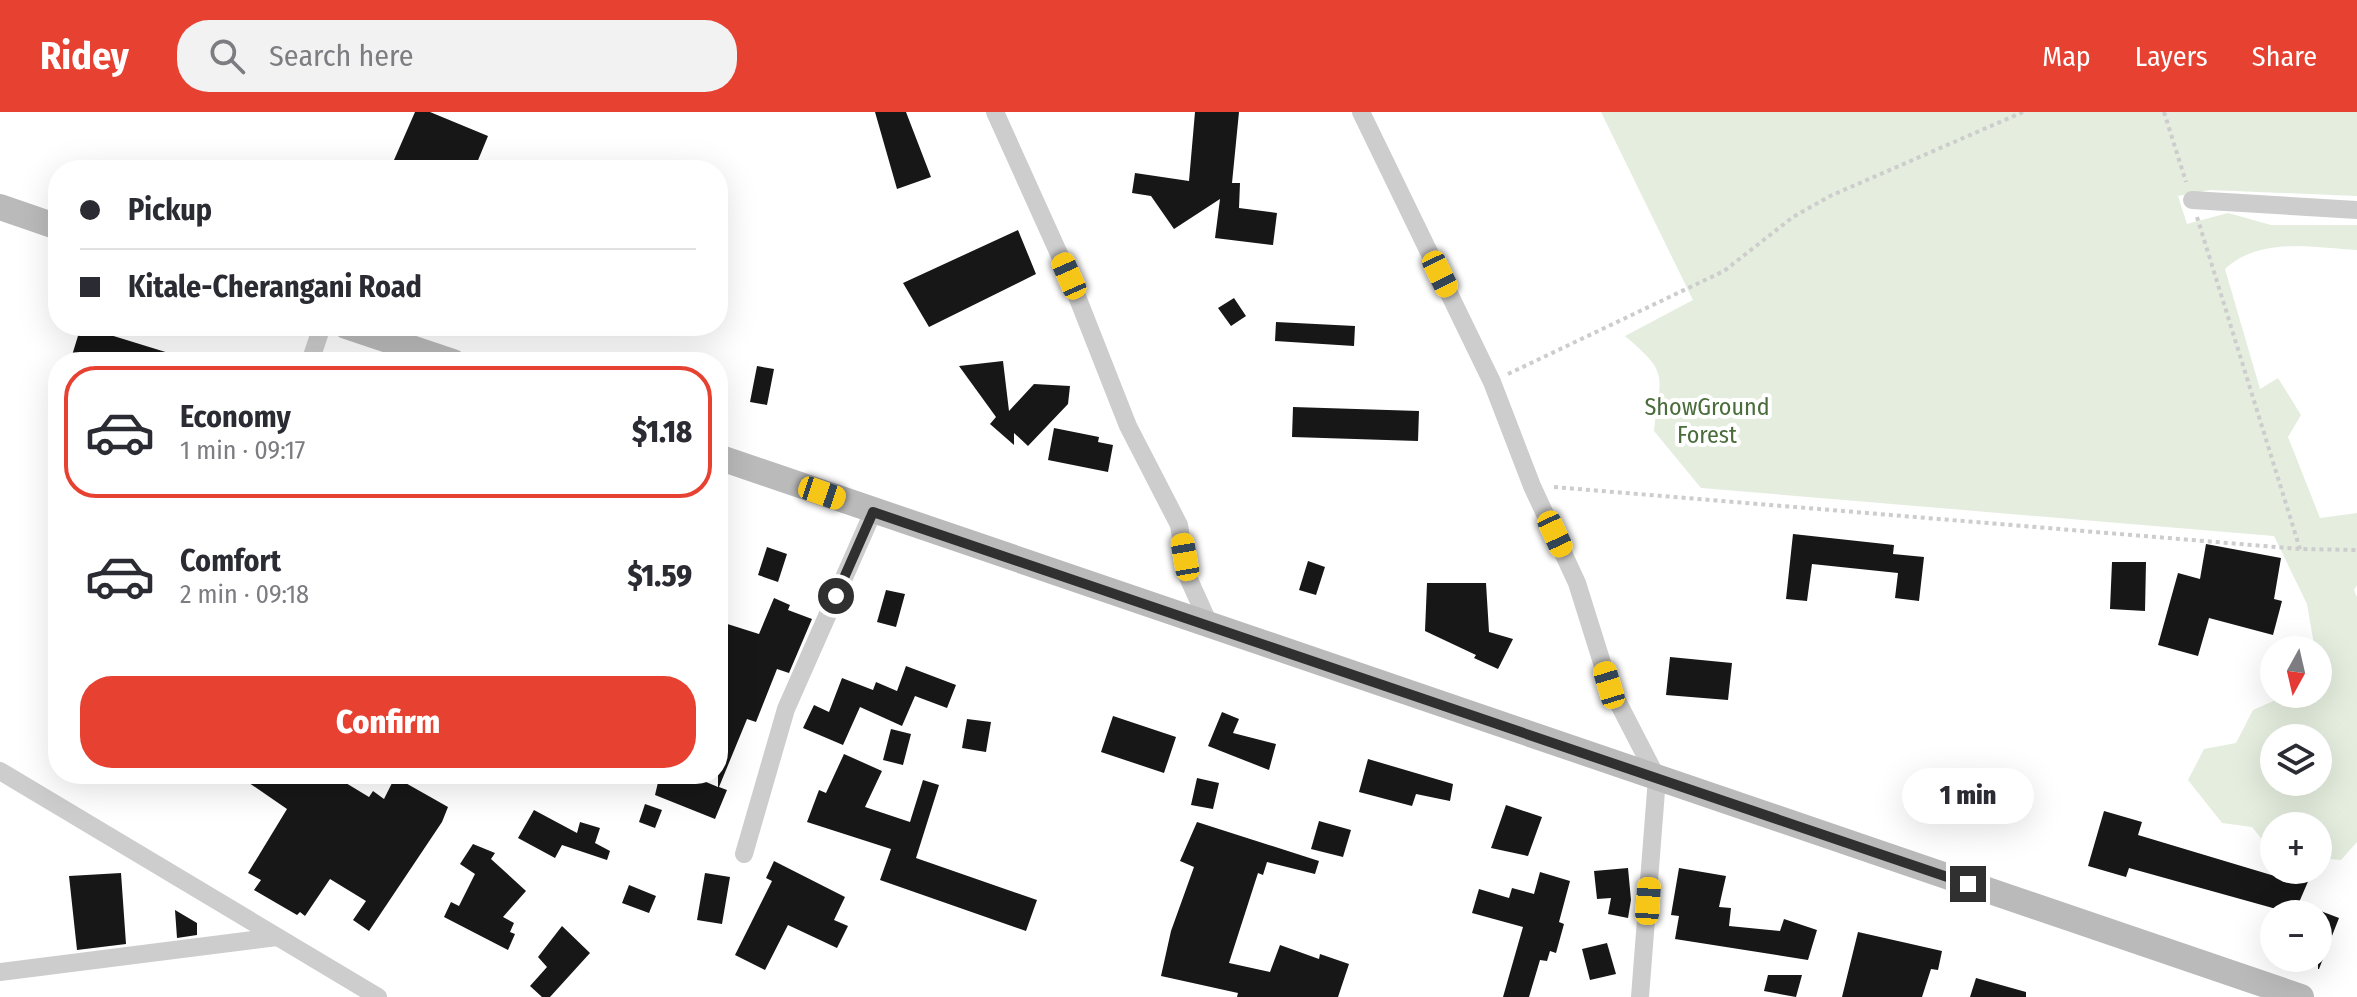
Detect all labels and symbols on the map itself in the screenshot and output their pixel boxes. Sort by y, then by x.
car [1419,247,1461,301]
car [1048,249,1090,303]
park label: ShowGround Forest [1644,393,1770,449]
car [795,474,849,512]
car [1534,507,1576,561]
car [1169,531,1201,583]
route start [818,578,854,614]
north arrow [2260,636,2332,708]
car [1591,659,1627,711]
callout: 1 min [1902,768,2034,824]
route end [1950,866,1986,902]
car [1634,876,1662,926]

